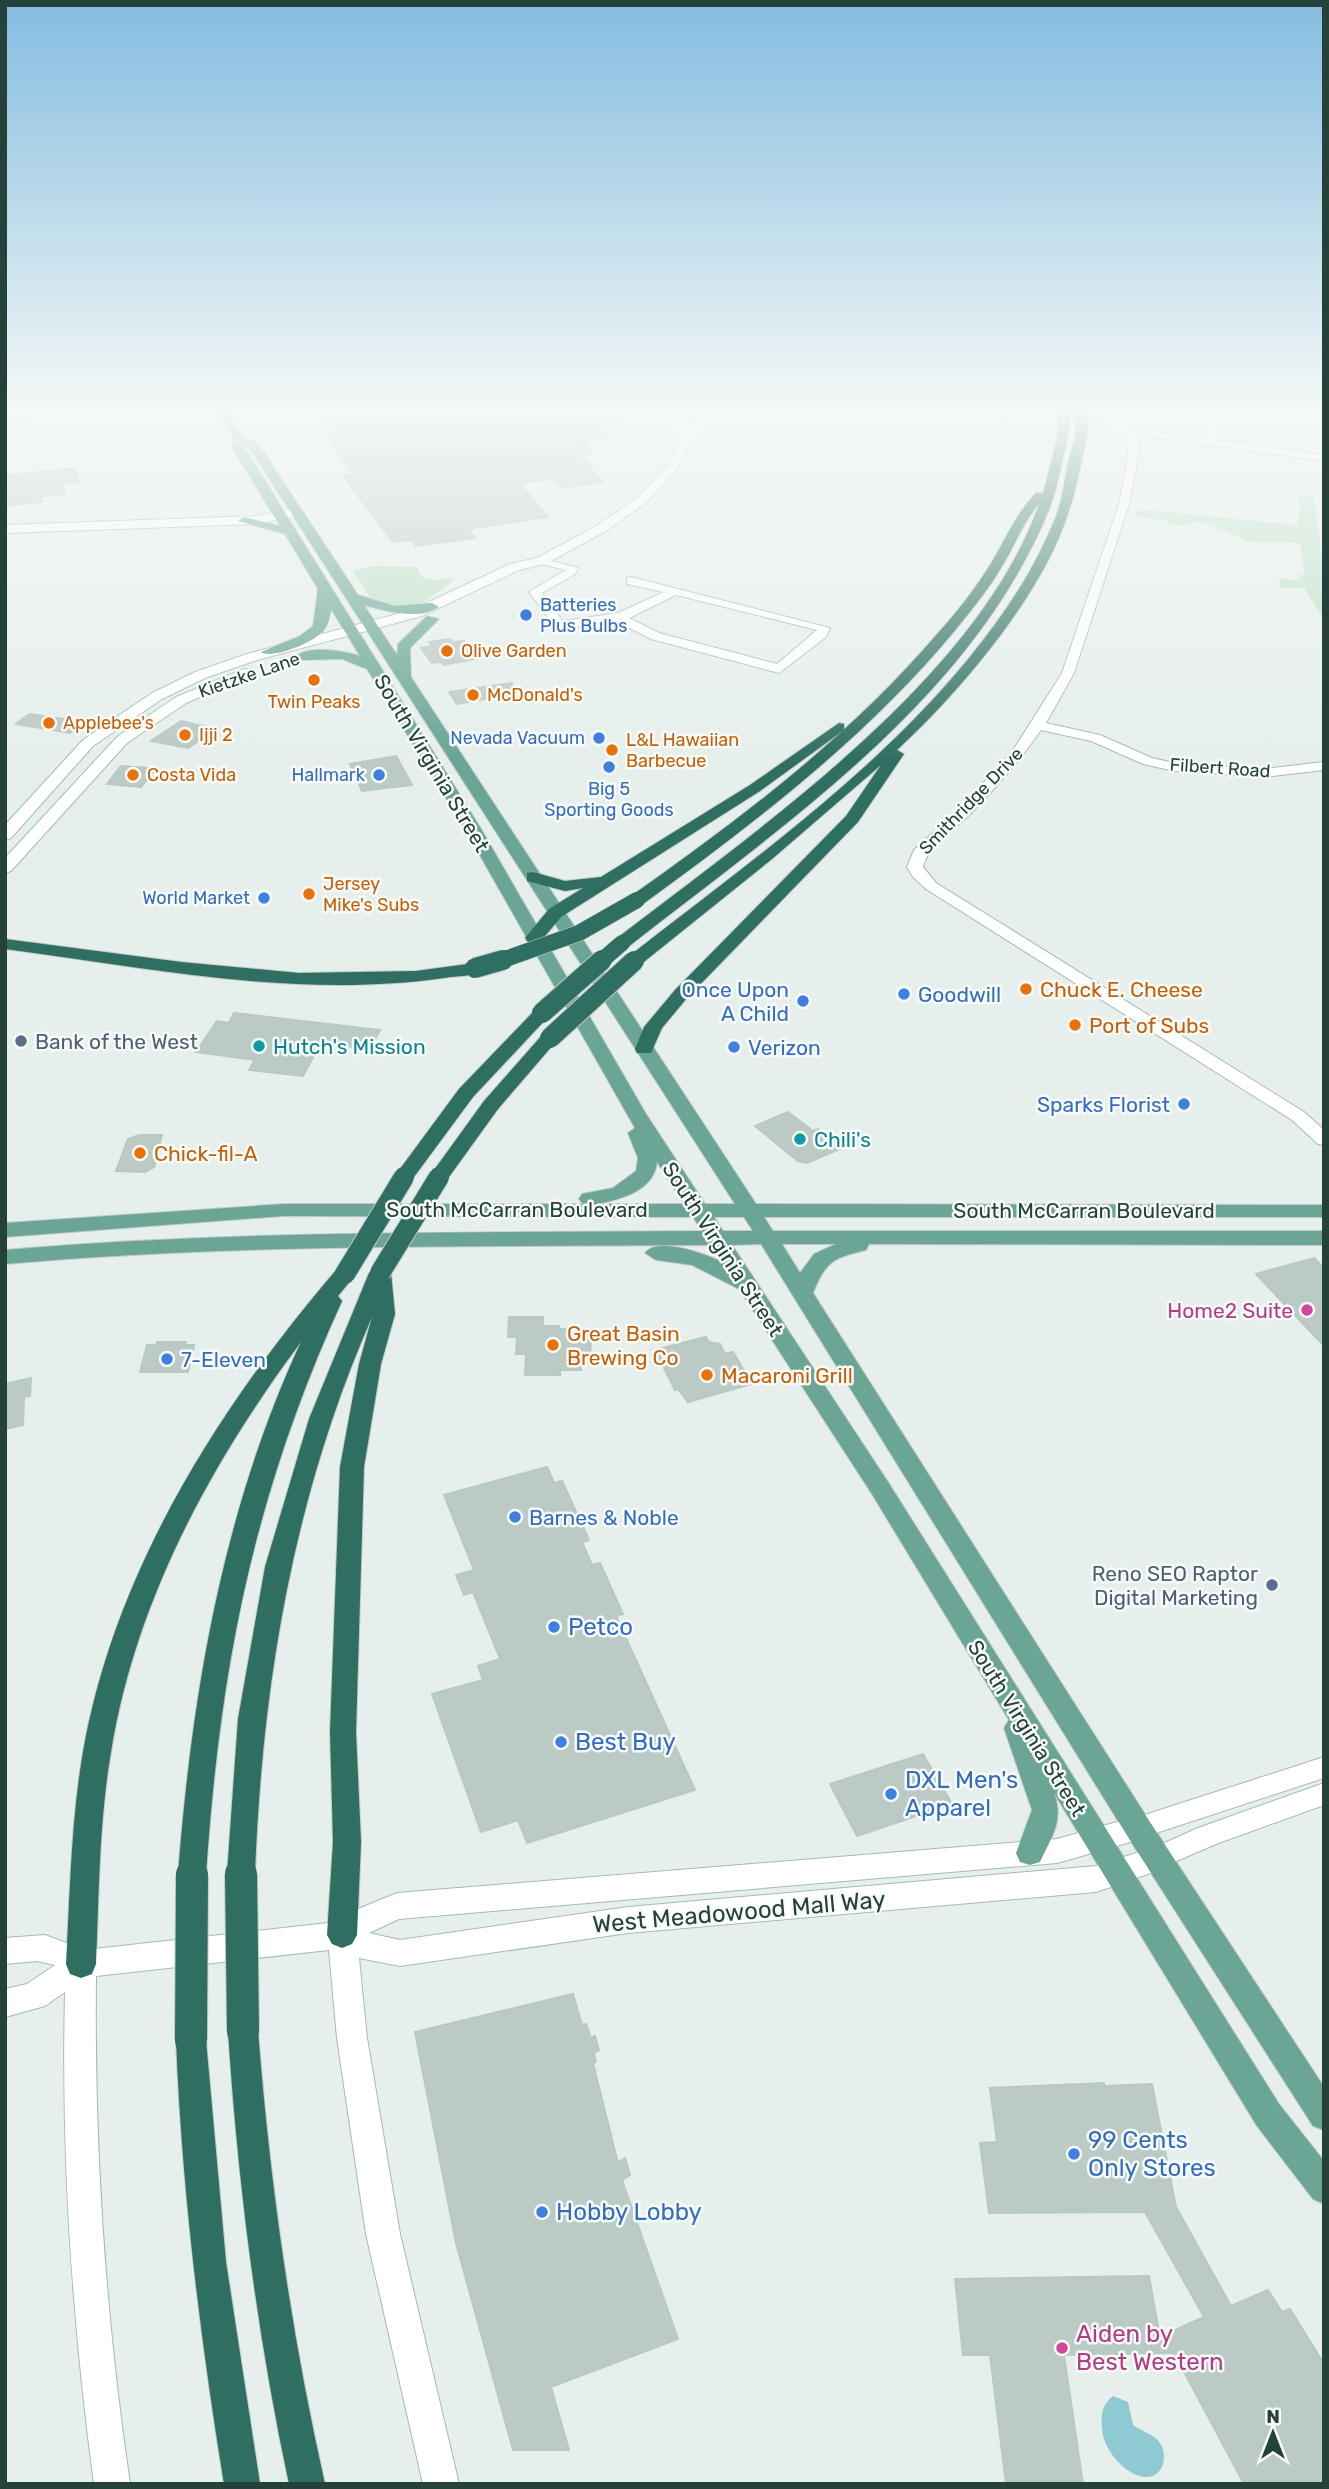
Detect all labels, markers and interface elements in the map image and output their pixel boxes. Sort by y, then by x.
place label: Batteries Plus Bulbs [540,594,627,637]
marker: Batteries Plus Bulbs [518,607,534,623]
place label: Olive Garden [461,640,567,662]
marker: Olive Garden [439,643,455,659]
street label: Kietzke Lane [195,647,303,703]
street label: South Virginia Street [369,670,495,856]
marker: Twin Peaks [306,672,322,688]
place label: McDonald's [487,684,583,706]
marker: McDonald's [465,687,481,703]
place label: Twin Peaks [268,691,360,713]
place label: Applebee's [63,712,154,734]
marker: Applebee's [41,715,57,731]
place label: Ijji 2 [199,724,233,746]
marker: Ijji 2 [177,727,193,743]
place label: Nevada Vacuum [450,727,585,749]
place label: L&L Hawaiian Barbecue [626,729,739,772]
marker: Nevada Vacuum [591,730,607,746]
marker: L&L Hawaiian Barbecue [604,742,620,758]
street label: Smithridge Drive [914,743,1028,859]
street label: Filbert Road [1169,754,1271,782]
marker: Big 5 Sporting Goods [601,759,617,775]
place label: Costa Vida [147,764,236,786]
place label: Hallmark [291,764,366,786]
marker: Costa Vida [125,767,141,783]
marker: Hallmark [371,767,387,783]
place label: Big 5 Sporting Goods [544,778,674,821]
place label: Jersey Mike's Subs [323,873,419,916]
marker: Jersey Mike's Subs [301,886,317,902]
place label: World Market [142,887,250,909]
marker: World Market [256,890,272,906]
place label: Once Upon A Child [682,977,789,1026]
place label: Chuck E. Cheese [1040,977,1203,1002]
marker: Chuck E. Cheese [1018,981,1034,997]
place label: Goodwill [918,982,1001,1007]
marker: Goodwill [896,986,912,1002]
marker: Once Upon A Child [795,993,811,1009]
place label: Port of Subs [1089,1013,1209,1038]
marker: Port of Subs [1067,1017,1083,1033]
place label: Bank of the West [35,1029,198,1054]
marker: Bank of the West [13,1033,29,1049]
place label: Hutch's Mission [273,1034,426,1059]
place label: Verizon [748,1035,821,1060]
marker: Hutch's Mission [251,1038,267,1054]
marker: Verizon [726,1039,742,1055]
place label: Sparks Florist [1037,1092,1170,1117]
marker: Sparks Florist [1176,1096,1192,1112]
place label: Chili's [814,1127,871,1152]
marker: Chili's [792,1131,808,1147]
place label: Chick-fil-A [154,1141,258,1166]
marker: Chick-fil-A [132,1145,148,1161]
street label: South Virginia Street [657,1157,789,1341]
street label: South McCarran Boulevard [386,1197,648,1222]
street label: South McCarran Boulevard [953,1198,1215,1223]
place label: Home2 Suite [1167,1298,1293,1323]
marker: Home2 Suite [1299,1302,1315,1318]
place label: Great Basin Brewing Co [567,1321,680,1370]
marker: Great Basin Brewing Co [545,1337,561,1353]
place label: 7-Eleven [181,1347,266,1372]
marker: 7-Eleven [159,1351,175,1367]
place label: Macaroni Grill [721,1363,853,1388]
marker: Macaroni Grill [699,1367,715,1383]
place label: Barnes & Noble [529,1505,679,1530]
marker: Barnes & Noble [507,1509,523,1525]
place label: Reno SEO Raptor Digital Marketing [1092,1561,1258,1610]
marker: Reno SEO Raptor Digital Marketing [1264,1577,1280,1593]
place label: Petco [568,1613,633,1641]
marker: Petco [546,1619,562,1635]
street label: South Virginia Street [963,1635,1091,1821]
place label: Best Buy [575,1728,676,1756]
marker: Best Buy [553,1734,569,1750]
place label: DXL Men's Apparel [905,1766,1018,1822]
marker: DXL Men's Apparel [883,1786,899,1802]
street label: West Meadowood Mall Way [591,1885,887,1939]
place label: 99 Cents Only Stores [1088,2126,1216,2182]
marker: 99 Cents Only Stores [1066,2146,1082,2162]
place label: Hobby Lobby [556,2198,702,2226]
marker: Hobby Lobby [534,2204,550,2220]
place label: Aiden by Best Western [1076,2320,1223,2376]
marker: Aiden by Best Western [1054,2340,1070,2356]
north arrow [1238,2398,1308,2468]
text: N [1266,2405,1280,2428]

